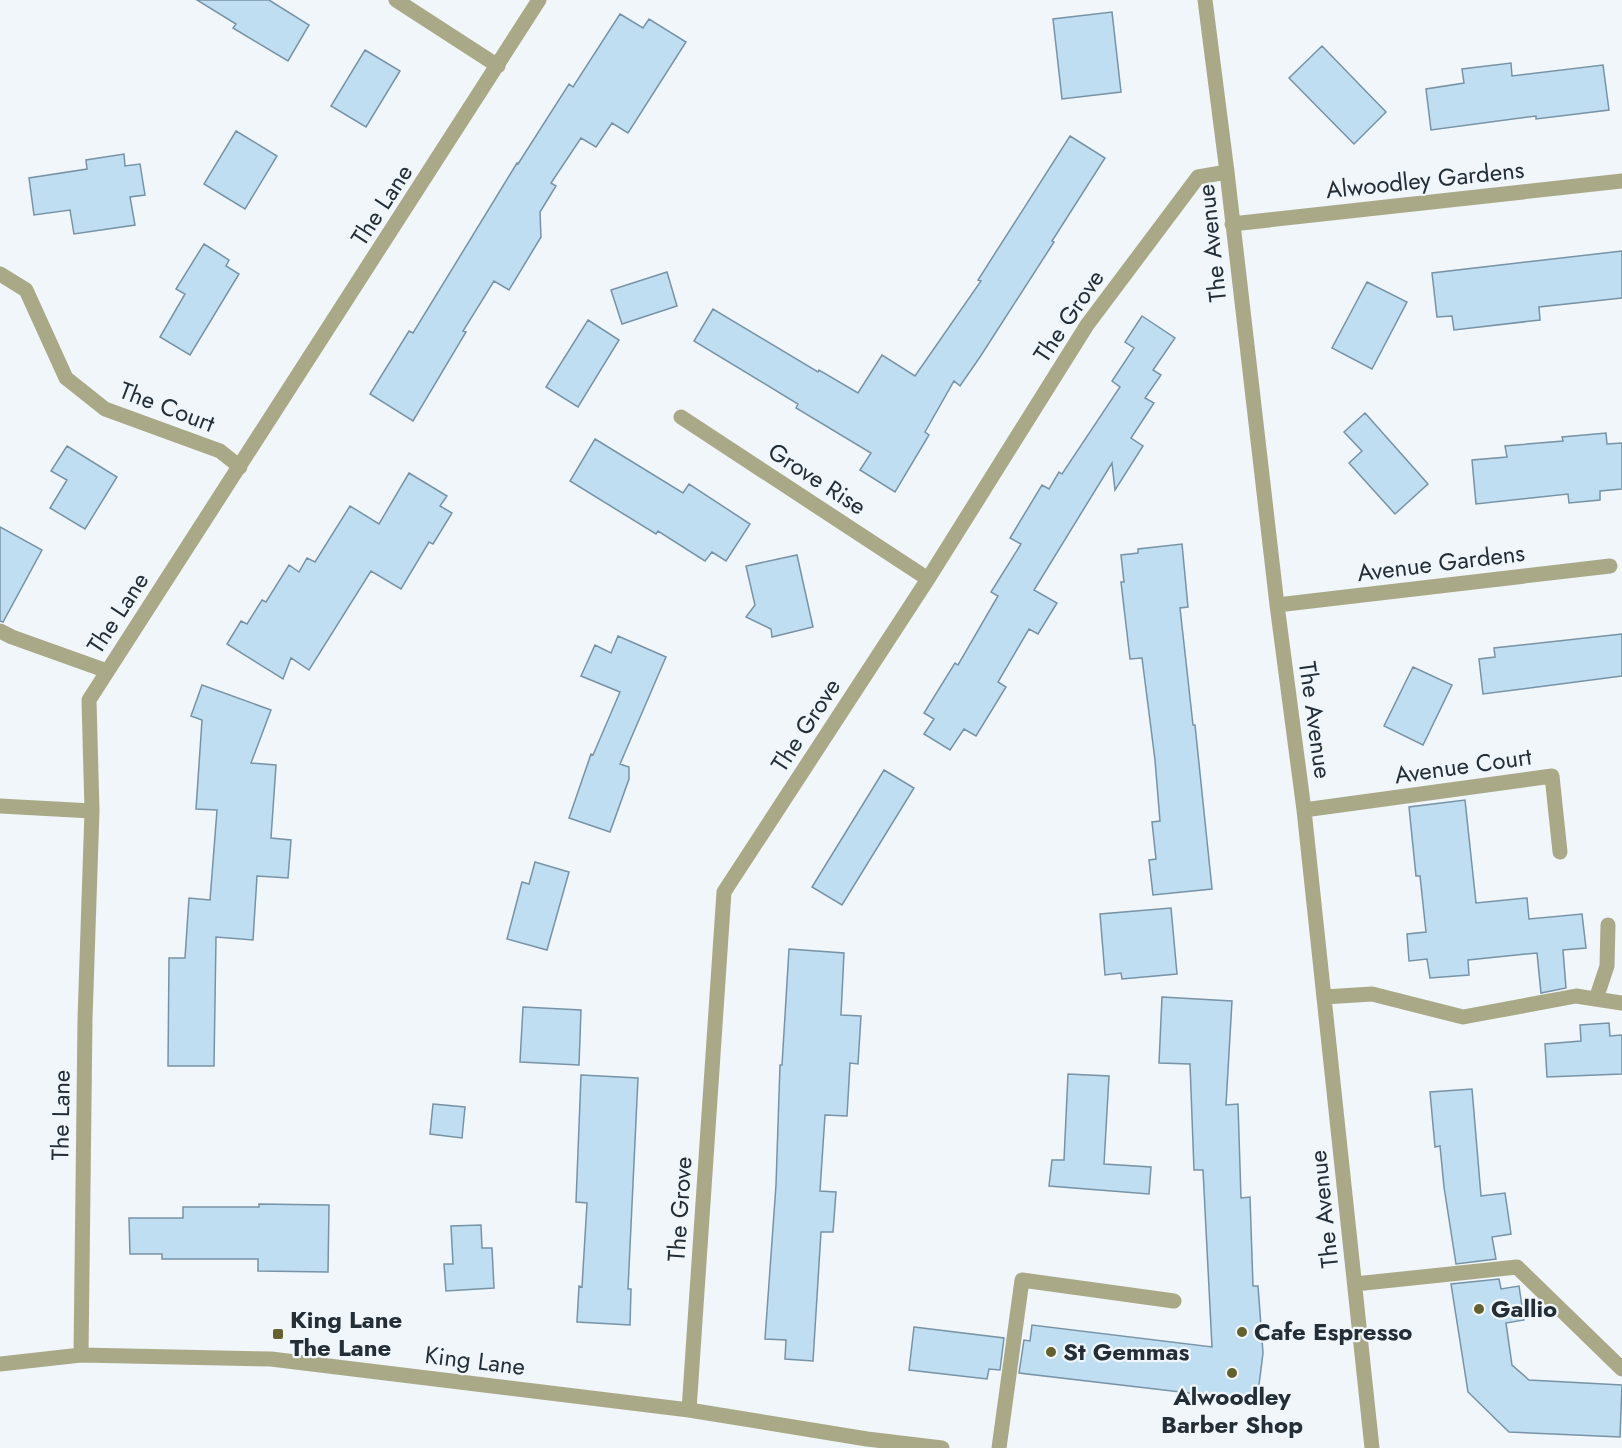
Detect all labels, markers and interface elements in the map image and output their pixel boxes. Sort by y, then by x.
street label: Alwoodley Gardens [1324,152,1526,207]
street label: The Lane [342,157,421,252]
street label: The Avenue [1188,182,1235,304]
street label: The Grove [1025,262,1112,369]
street label: The Court [114,372,220,441]
street label: Grove Rise [761,434,873,523]
street label: Avenue Gardens [1355,535,1527,590]
street label: The Lane [78,565,157,660]
street label: The Avenue [1290,659,1341,781]
street label: The Grove [762,671,849,778]
street label: Avenue Court [1392,739,1534,792]
street label: The Lane [42,1069,79,1161]
street label: The Avenue [1300,1148,1347,1270]
street label: The Grove [658,1155,701,1263]
place label: Gallio [1491,1291,1557,1326]
place label: King Lane The Lane [290,1302,402,1365]
marker: Gallio [1472,1302,1486,1316]
place label: Cafe Espresso [1254,1314,1413,1349]
marker: Cafe Espresso [1235,1325,1249,1339]
marker: King Lane The Lane [271,1327,285,1341]
place label: St Gemmas [1063,1334,1189,1369]
street label: King Lane [423,1337,527,1384]
marker: St Gemmas [1044,1345,1058,1359]
marker: Alwoodley Barber Shop [1225,1366,1239,1380]
place label: Alwoodley Barber Shop [1161,1379,1303,1442]

